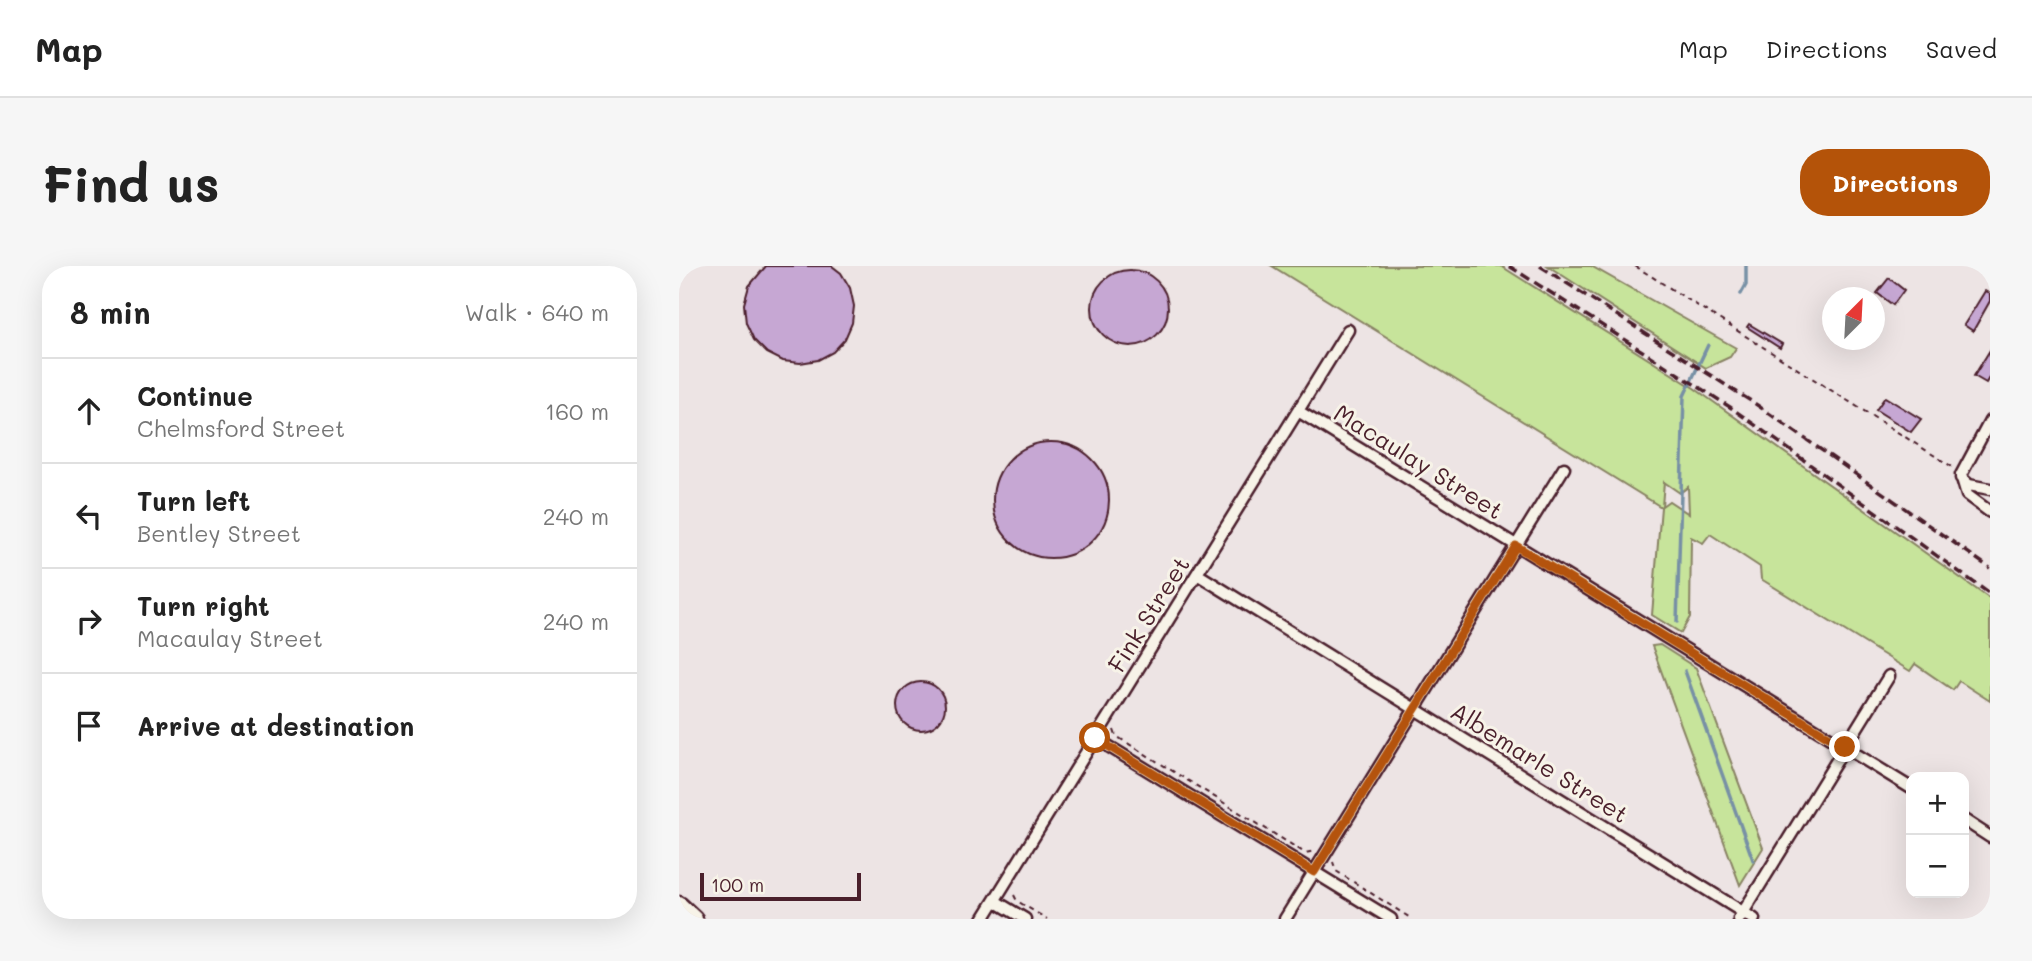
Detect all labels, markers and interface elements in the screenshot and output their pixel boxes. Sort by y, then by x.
text: Map [35,27,103,70]
text: Map [1679,33,1728,64]
text: Directions [1766,33,1888,64]
text: Saved [1926,33,1997,64]
button: Directions [1800,149,1990,216]
text: Find us [42,151,220,214]
north arrow [1822,287,1885,350]
text: 8 min [70,292,151,332]
text: Walk · 640 m [464,297,609,327]
text: Continue [137,379,253,413]
icon: ahead [70,392,108,430]
text: 160 m [545,396,609,426]
street label: Macaulay Street [1329,396,1509,526]
text: Chelmsford Street [137,413,345,443]
text: Turn left [137,484,250,518]
icon: left [70,497,108,535]
text: 240 m [543,501,609,531]
text: Bentley Street [137,518,301,548]
street label: Fink Street [1100,550,1196,678]
text: Turn right [137,589,270,623]
icon: right [70,602,108,640]
text: 240 m [543,606,609,636]
text: Macaulay Street [137,623,323,653]
street label: Albemarle Street [1445,695,1635,829]
icon: arrive [70,707,108,745]
text: Arrive at destination [137,709,414,743]
route start [1079,722,1110,753]
route end [1829,731,1860,762]
map controls [1906,772,1969,898]
button: + [1906,772,1969,835]
button: − [1906,835,1969,898]
scale bar [700,870,861,902]
text: 100 m [711,872,764,897]

